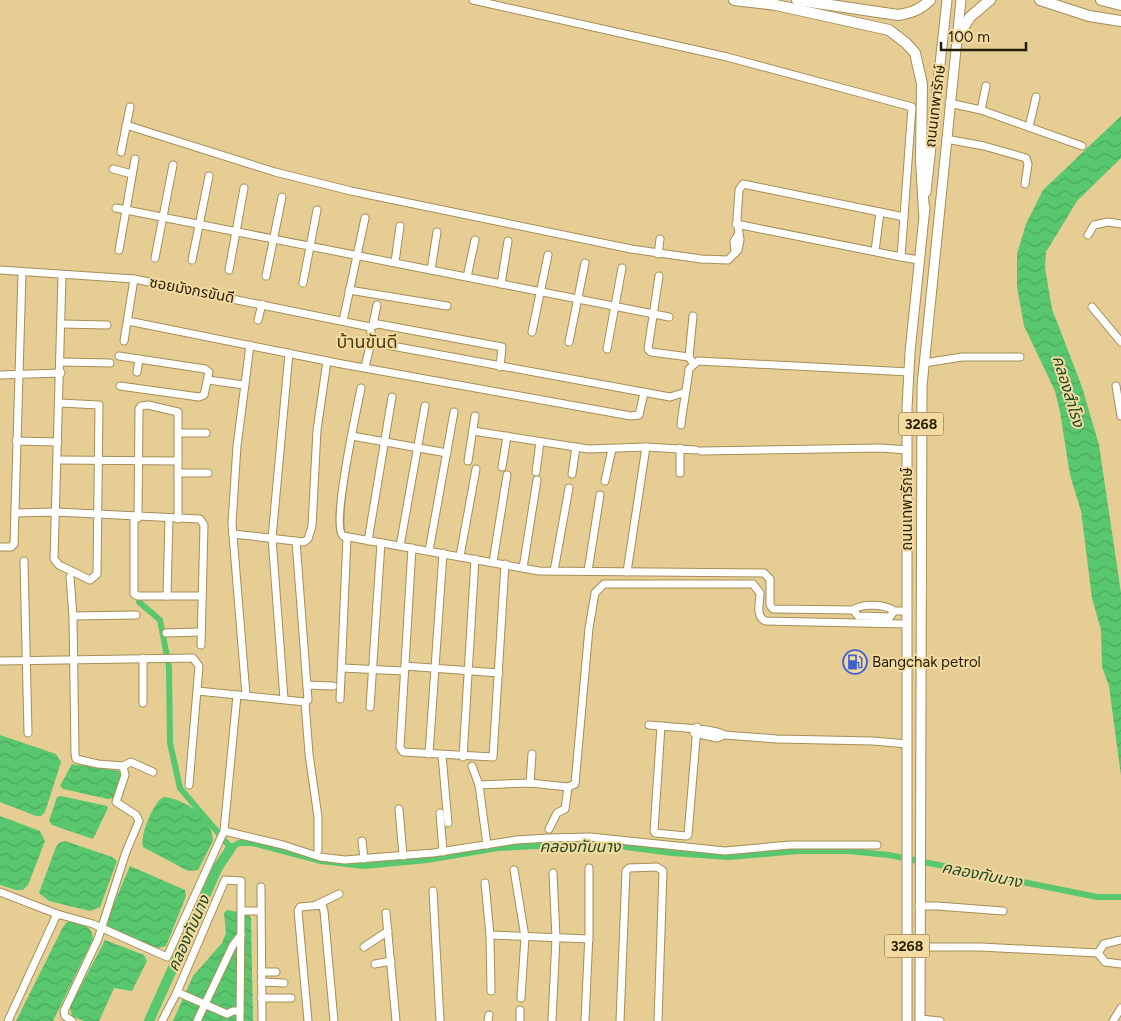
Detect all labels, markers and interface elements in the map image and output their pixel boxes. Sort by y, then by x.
scale bar [941,20,1026,52]
text: 100 m [948,28,990,46]
street label: ถนนเทพารักษ์ [921,63,949,148]
street label: ซอยมังกรขันดี [148,273,236,307]
district label: บ้านขันดี [336,331,398,353]
water label: คลองสำโรง [1049,353,1089,430]
road number: 3268 [898,412,944,436]
street label: ถนนเทพารักษ์ [898,467,916,551]
fuel station icon: Bangchak petrol [842,649,868,675]
place label: Bangchak petrol [872,653,981,671]
water label: คลองทับนาง [539,837,622,856]
water label: คลองทับนาง [940,857,1025,892]
water label: คลองทับนาง [163,891,214,974]
road number: 3268 [884,934,930,958]

